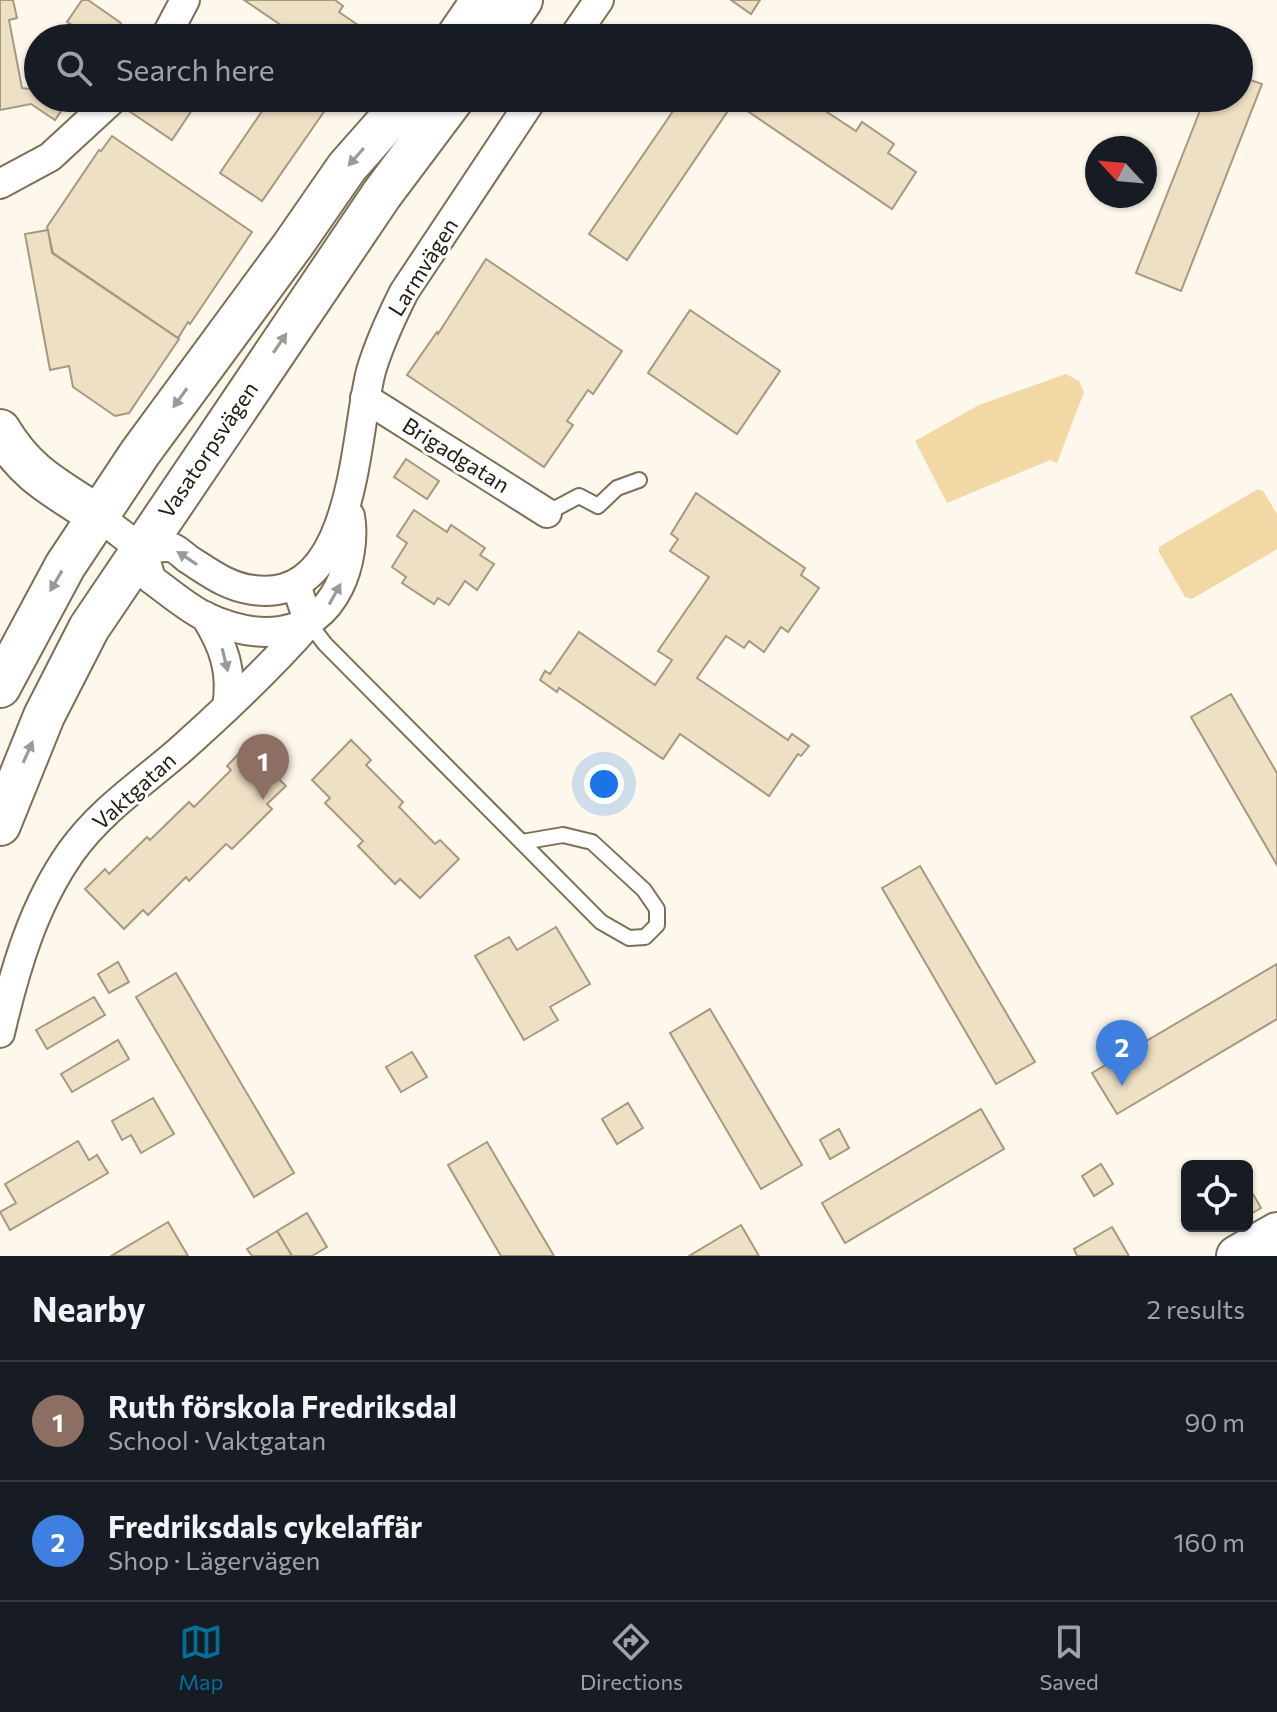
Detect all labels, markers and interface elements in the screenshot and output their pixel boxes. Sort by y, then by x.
search box [24,24,1253,112]
icon: search [52,46,96,90]
text: Search here [116,50,275,87]
north arrow [1085,136,1157,208]
one-way arrow [348,146,365,166]
street label: Larmvägen [382,213,463,321]
one-way arrow [272,333,287,354]
street label: Vasatorpsvägen [152,376,263,523]
one-way arrow [173,387,189,408]
street label: Brigadgatan [398,411,515,498]
one-way arrow [176,551,198,565]
one-way arrow [49,570,63,593]
one-way arrow [328,583,342,605]
one-way arrow [220,647,232,672]
pin: 1 [237,734,289,800]
one-way arrow [21,740,34,764]
street label: Vaktgatan [86,746,181,835]
your location [584,764,624,804]
pin: 2 [1096,1020,1148,1086]
map controls [1181,1160,1253,1232]
button: locate [1181,1160,1253,1232]
text: Nearby [32,1287,146,1329]
text: 2 results [1147,1293,1245,1324]
text: Ruth förskola Fredriksdal [108,1387,457,1424]
text: 1 [52,1406,64,1437]
text: 90 m [1185,1406,1245,1437]
text: School · Vaktgatan [108,1424,326,1455]
text: Fredriksdals cykelaffär [108,1507,422,1544]
text: 2 [51,1526,65,1557]
text: 160 m [1173,1526,1245,1557]
text: Shop · Lägervägen [108,1544,320,1575]
tab: Map [178,1620,224,1695]
tab: Directions [580,1620,683,1695]
tab: Saved [1039,1620,1099,1695]

